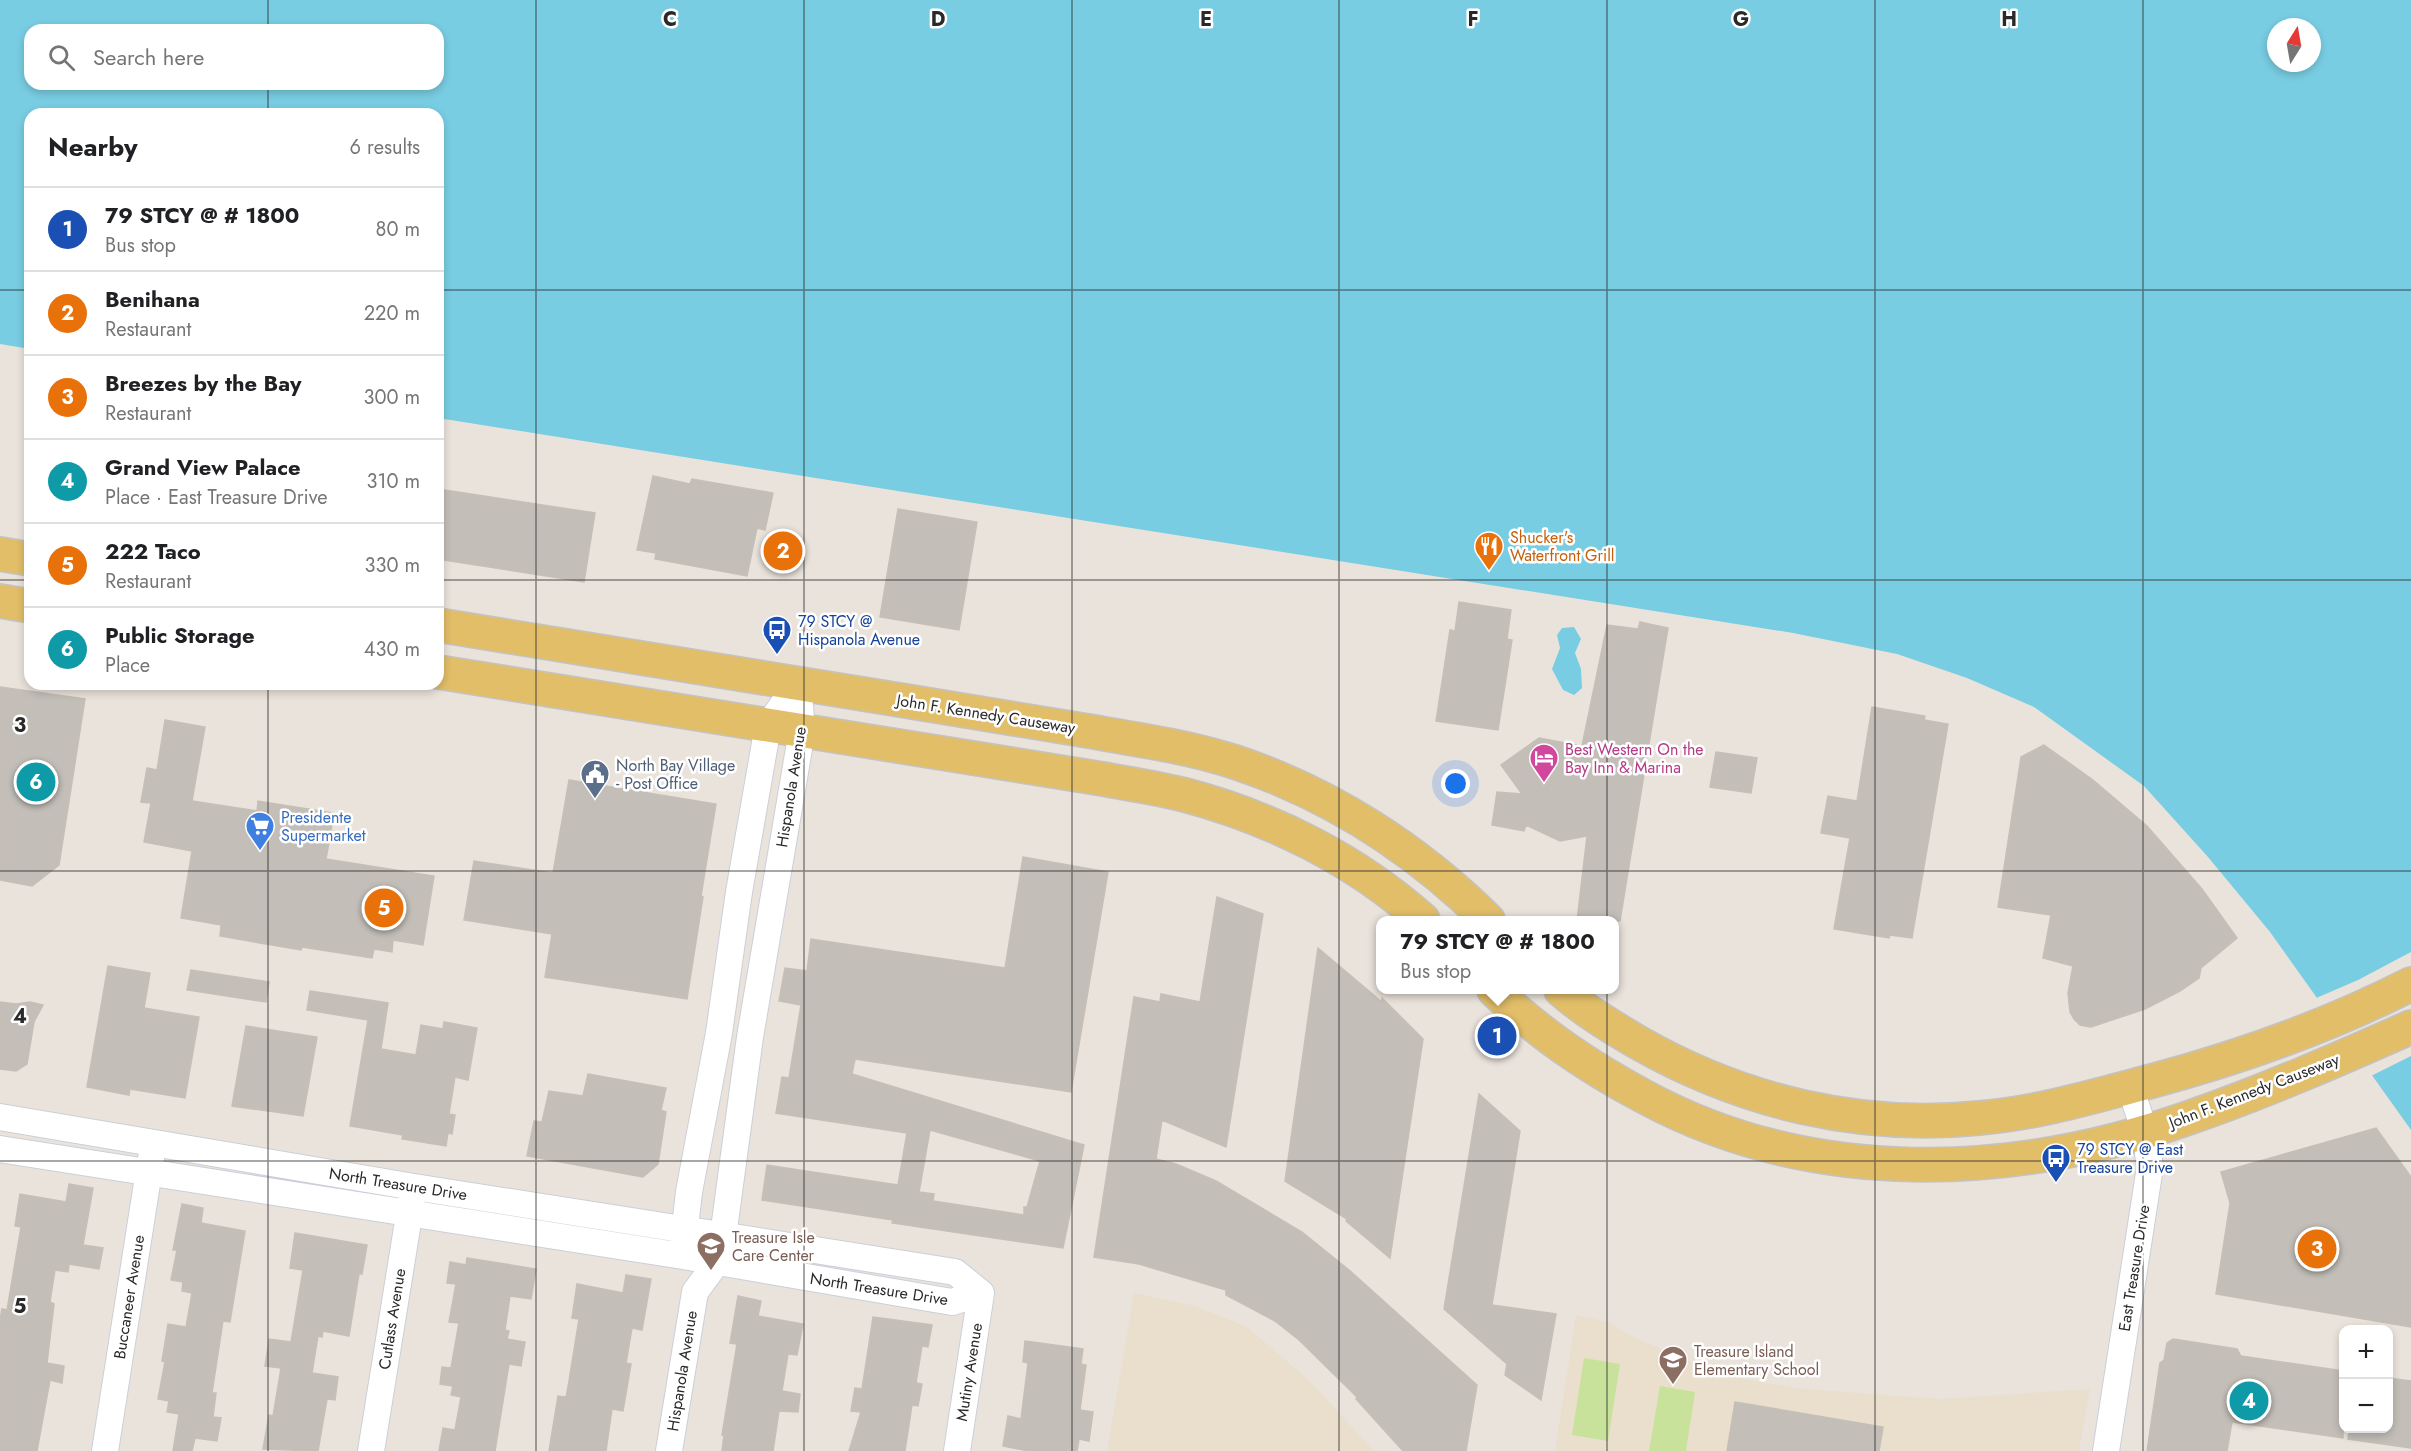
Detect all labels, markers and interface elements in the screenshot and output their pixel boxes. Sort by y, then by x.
text: C [663,5,677,34]
text: D [931,5,945,34]
text: E [1200,5,1212,34]
text: F [1467,5,1479,34]
text: G [1733,5,1749,34]
text: H [2001,5,2017,34]
north arrow [2267,18,2321,72]
search box [24,24,444,90]
icon: search [45,41,78,74]
text: Search here [93,41,204,73]
text: Nearby [48,128,137,166]
text: 6 results [350,133,420,162]
text: 79 STCY @ # 1800 [105,199,299,231]
text: 1 [62,215,73,244]
text: 80 m [375,215,420,244]
text: Bus stop [105,231,176,260]
text: Benihana [105,283,200,315]
text: 2 [61,299,74,328]
text: 220 m [364,299,420,328]
text: Restaurant [105,315,191,344]
text: Breezes by the Bay [105,367,301,399]
text: 3 [61,383,74,412]
text: 300 m [363,383,420,412]
text: Restaurant [105,399,191,428]
text: Grand View Palace [105,451,301,483]
text: 4 [61,467,74,496]
text: 310 m [366,467,420,496]
text: Place · East Treasure Drive [105,483,328,512]
place label: Shucker's Waterfront Grill [1510,526,1615,567]
pin: 2 [764,528,802,574]
restaurant icon: Shucker's Waterfront Grill [1473,530,1505,572]
text: 222 Taco [105,535,201,567]
text: 5 [61,551,74,580]
text: 330 m [365,551,420,580]
text: Restaurant [105,567,191,596]
place label: 79 STCY @ Hispanola Avenue [798,610,920,651]
bus stop icon: 79 STCY @ Hispanola Avenue [761,614,793,656]
text: Public Storage [105,619,255,651]
text: 6 [61,635,74,664]
text: 430 m [364,635,420,664]
text: Place [105,651,150,680]
street label: John F. Kennedy Causeway [893,688,1078,740]
text: 3 [14,711,26,740]
street label: Hispanola Avenue [770,725,812,849]
place label: Best Western On the Bay Inn & Marina [1565,738,1704,779]
hotel icon: Best Western On the Bay Inn & Marina [1528,742,1560,784]
place label: North Bay Village - Post Office [616,754,735,795]
public building icon: North Bay Village - Post Office [579,758,611,800]
pin: 6 [16,760,56,804]
your location [1441,769,1470,798]
place label: Presidente Supermarket [281,806,366,847]
supermarket icon: Presidente Supermarket [244,810,276,852]
pin: 5 [364,886,404,930]
popup [1376,916,1619,994]
text: 79 STCY @ # 1800 [1400,925,1595,957]
text: Bus stop [1400,957,1471,986]
text: 4 [13,1002,27,1031]
pin: 1 [1478,1014,1516,1058]
street label: John F. Kennedy Causeway [2164,1048,2343,1135]
place label: 79 STCY @ East Treasure Drive [2077,1138,2183,1179]
bus stop icon: 79 STCY @ East Treasure Drive [2040,1142,2072,1184]
street label: North Treasure Drive [327,1162,469,1206]
street label: East Treasure Drive [2113,1203,2155,1333]
place label: Treasure Isle Care Center [732,1226,815,1267]
pin: 3 [2298,1226,2336,1272]
school or university icon: Treasure Isle Care Center [695,1230,727,1272]
street label: Buccaneer Avenue [108,1233,150,1361]
street label: Cutlass Avenue [373,1267,411,1371]
street label: North Treasure Drive [808,1267,950,1311]
text: 5 [14,1292,27,1321]
street label: Hispanola Avenue [661,1309,703,1433]
street label: Mutiny Avenue [950,1321,988,1423]
map controls [2339,1325,2393,1433]
button: + [2339,1325,2393,1379]
place label: Treasure Island Elementary School [1694,1340,1819,1381]
school or university icon: Treasure Island Elementary School [1657,1344,1689,1386]
pin: 4 [2230,1378,2268,1424]
button: − [2339,1379,2393,1433]

